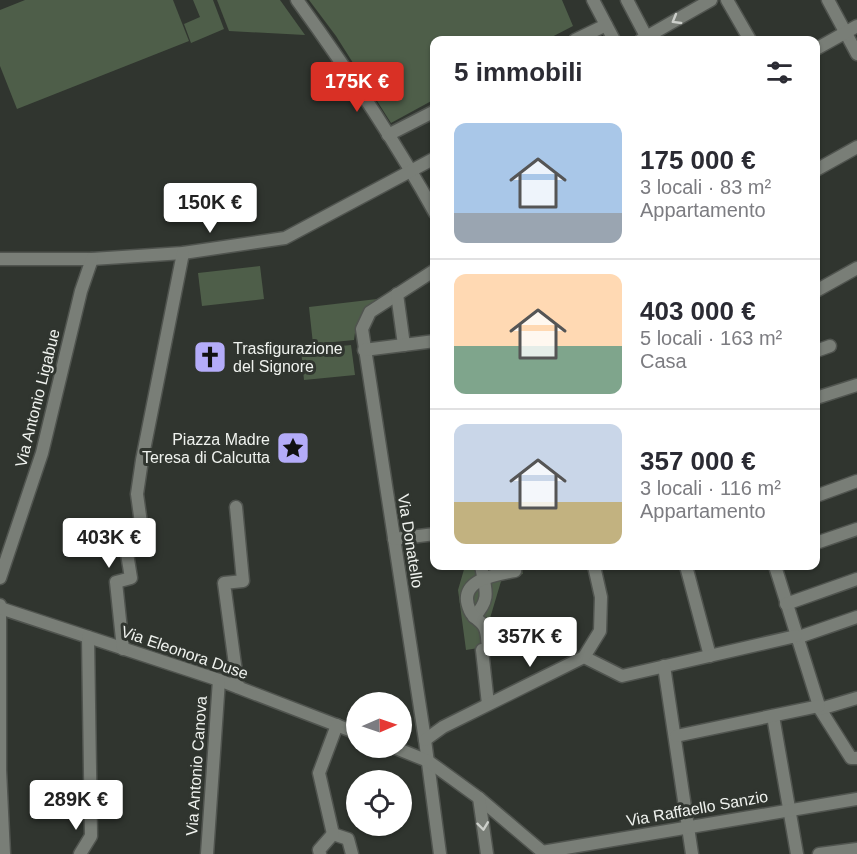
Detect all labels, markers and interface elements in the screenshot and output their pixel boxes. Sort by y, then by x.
one-way arrow [672,13,682,24]
icon: filters [763,56,796,89]
text: 5 immobili [454,57,583,87]
pin: 175K € [308,62,406,113]
text: 175K € [325,70,389,92]
text: 175 000 € [640,145,756,175]
icon: home [502,147,574,219]
text: 3 locali · 83 m² [640,176,771,198]
pin: 150K € [161,183,259,234]
text: 150K € [178,191,242,213]
text: Appartamento [640,199,766,221]
text: 403 000 € [640,296,756,326]
icon: home [502,298,574,370]
street label: Via Antonio Ligabue [12,327,63,469]
text: 5 locali · 163 m² [640,327,782,349]
church icon: Trasfigurazione del Signore [192,339,228,375]
place label: Trasfigurazione del Signore [233,340,343,375]
text: Casa [640,350,687,372]
place icon: Piazza Madre Teresa di Calcutta [275,430,311,466]
place label: Piazza Madre Teresa di Calcutta [142,431,270,466]
text: 357 000 € [640,446,756,476]
icon: home [502,448,574,520]
text: 3 locali · 116 m² [640,477,781,499]
street label: Via Donatello [395,493,426,589]
text: Appartamento [640,500,766,522]
pin: 403K € [60,518,158,569]
text: 403K € [77,526,141,548]
pin: 357K € [481,617,579,668]
street label: Via Eleonora Duse [119,623,251,682]
text: 357K € [498,625,562,647]
north arrow [346,692,412,758]
map controls [346,692,412,836]
street label: Via Antonio Canova [183,695,210,837]
button: locate [346,770,412,836]
pin: 289K € [27,780,125,831]
text: 289K € [44,788,108,810]
street label: Via Raffaello Sanzio [625,788,769,829]
one-way arrow [476,821,489,830]

